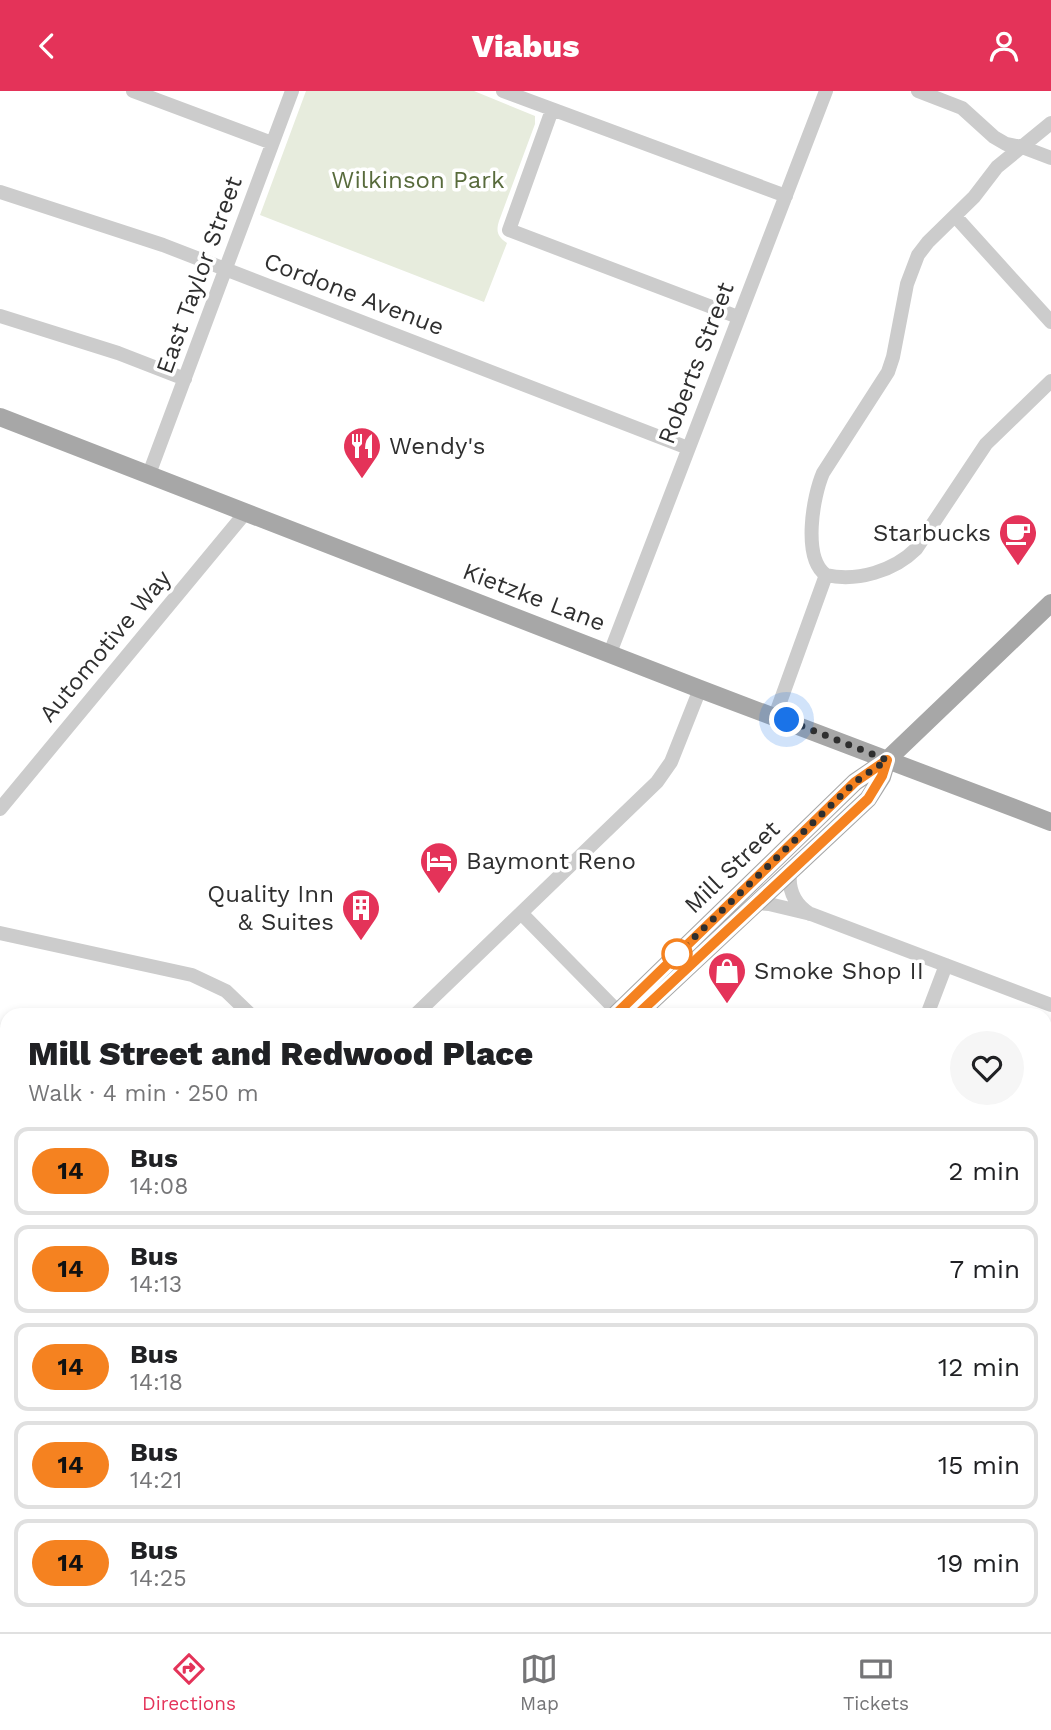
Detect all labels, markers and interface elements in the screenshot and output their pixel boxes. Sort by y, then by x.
icon: back [28,27,66,65]
text: Viabus [472,27,579,65]
icon: person [985,27,1023,65]
park label: Wilkinson Park [331,166,505,194]
street label: East Taylor Street [150,173,248,377]
street label: Cordone Avenue [260,247,448,341]
street label: Roberts Street [652,278,740,448]
restaurant icon: Wendy's [341,425,383,480]
place label: Wendy's [389,432,485,460]
cafe icon: Starbucks [997,512,1039,567]
place label: Starbucks [873,519,991,547]
street label: Kietzke Lane [459,557,609,637]
street label: Automotive Way [33,564,177,728]
your location [769,702,804,737]
street label: Mill Street [679,815,785,919]
hotel icon: Baymont Reno [418,840,460,895]
place label: Baymont Reno [466,847,636,875]
place label: Quality Inn & Suites [207,880,334,936]
building icon: Quality Inn & Suites [340,887,382,942]
unlabelled marker [662,939,692,969]
shop icon: Smoke Shop II [706,950,748,1005]
place label: Smoke Shop II [754,957,924,985]
button: heart [950,1031,1024,1105]
text: Mill Street and Redwood Place [28,1034,533,1073]
text: Walk · 4 min · 250 m [28,1080,259,1107]
text: Bus [130,1143,178,1173]
text: 2 min [948,1156,1020,1186]
text: 14 [58,1157,83,1185]
text: 14:08 [130,1173,188,1200]
text: Bus [130,1241,178,1271]
text: 7 min [950,1254,1020,1284]
text: 14 [58,1255,83,1283]
text: 14:13 [130,1271,182,1298]
text: Bus [130,1339,178,1369]
text: 12 min [938,1352,1020,1382]
text: 14 [58,1353,83,1381]
text: 14:18 [130,1369,183,1396]
text: Bus [130,1437,178,1467]
text: 15 min [938,1450,1020,1480]
text: 14 [58,1451,83,1479]
text: 14:21 [130,1467,182,1494]
text: Bus [130,1535,178,1565]
text: 19 min [937,1548,1020,1578]
text: 14 [58,1549,83,1577]
text: 14:25 [130,1565,187,1592]
tab: Directions [142,1650,236,1715]
tab: Map [520,1650,559,1715]
tab: Tickets [843,1650,909,1715]

